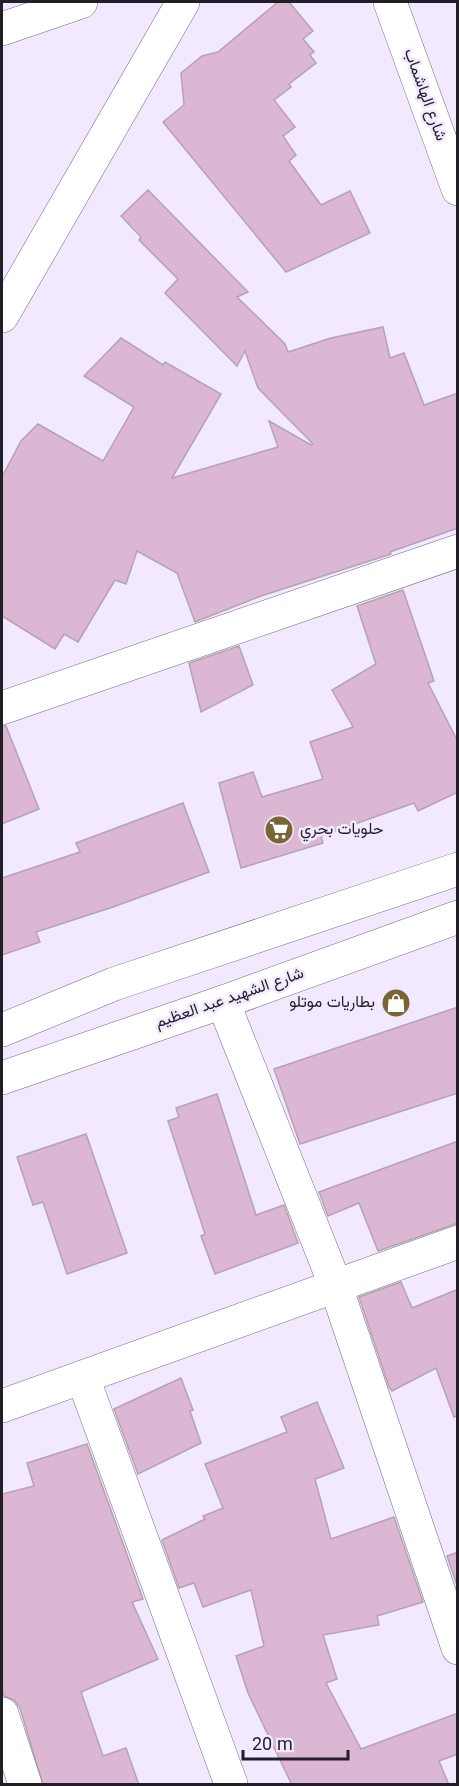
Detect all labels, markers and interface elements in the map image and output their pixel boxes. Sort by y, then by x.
street label: شارع الهاشماب [396,45,452,145]
supermarket icon: حلويات بحري [263,814,295,846]
place label: حلويات بحري [300,818,384,843]
street label: شارع الشهيد عبد العظيم [152,962,308,1036]
shop icon: بطاريات موتلو [380,987,412,1019]
place label: بطاريات موتلو [289,991,375,1016]
scale bar [243,1723,348,1761]
text: 20 m [252,1732,293,1760]

